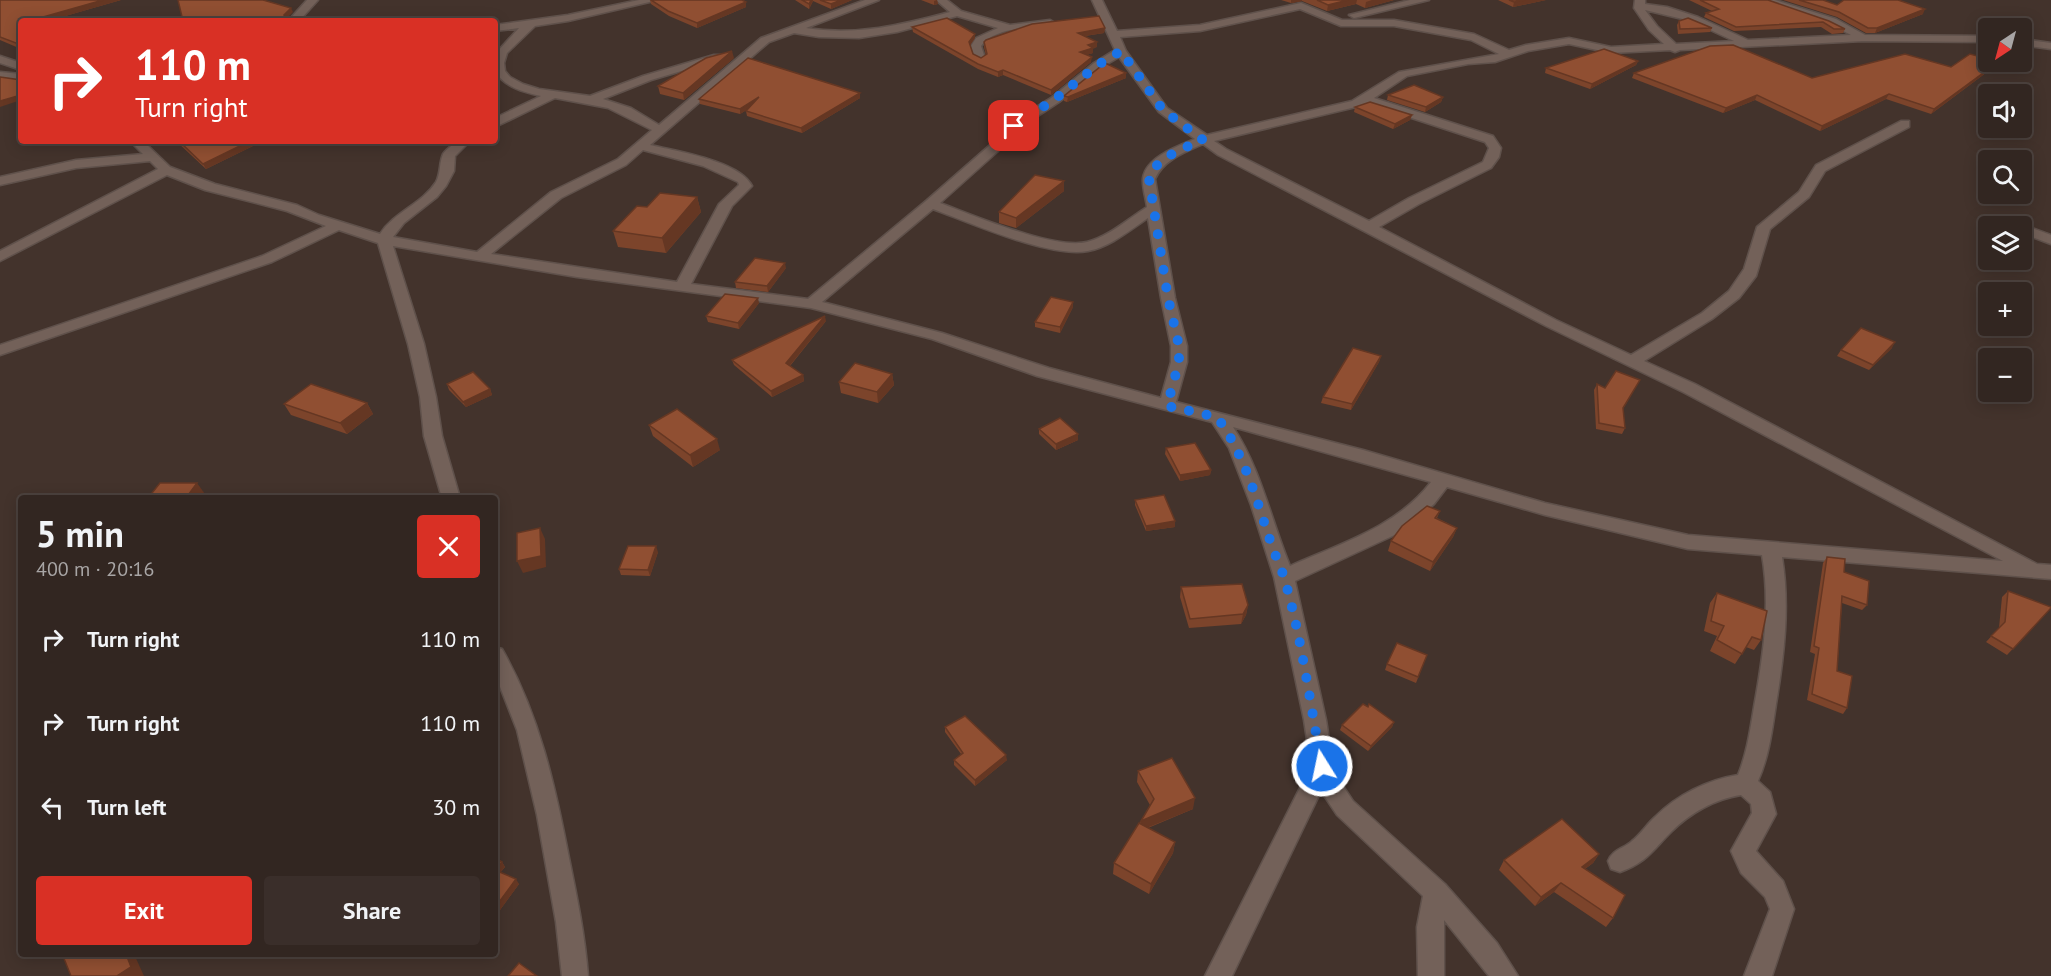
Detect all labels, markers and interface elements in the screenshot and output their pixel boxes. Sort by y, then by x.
north arrow [1978,18,2032,72]
map controls [1978,18,2032,402]
text: 110 m [135,37,251,92]
icon: right [36,42,114,120]
button: sound [1978,84,2032,138]
text: Turn right [135,90,248,124]
pin [988,100,1039,151]
icon: arrive [997,109,1030,142]
button: search [1978,150,2032,204]
button: layers [1978,216,2032,270]
button: + [1978,282,2032,336]
button: − [1978,348,2032,402]
text: 5 min [36,510,124,557]
button: close [417,515,480,578]
text: 400 m · 20:16 [36,556,154,582]
icon: right [36,623,69,656]
text: Turn right [87,625,179,653]
text: 110 m [420,625,480,653]
icon: right [36,707,69,740]
text: Turn right [87,709,179,737]
text: 110 m [420,709,480,737]
position arrow [1290,734,1354,798]
icon: left [36,791,69,824]
text: Turn left [87,793,167,821]
text: 30 m [432,793,480,821]
button: Exit [36,876,252,945]
button: Share [264,876,480,945]

